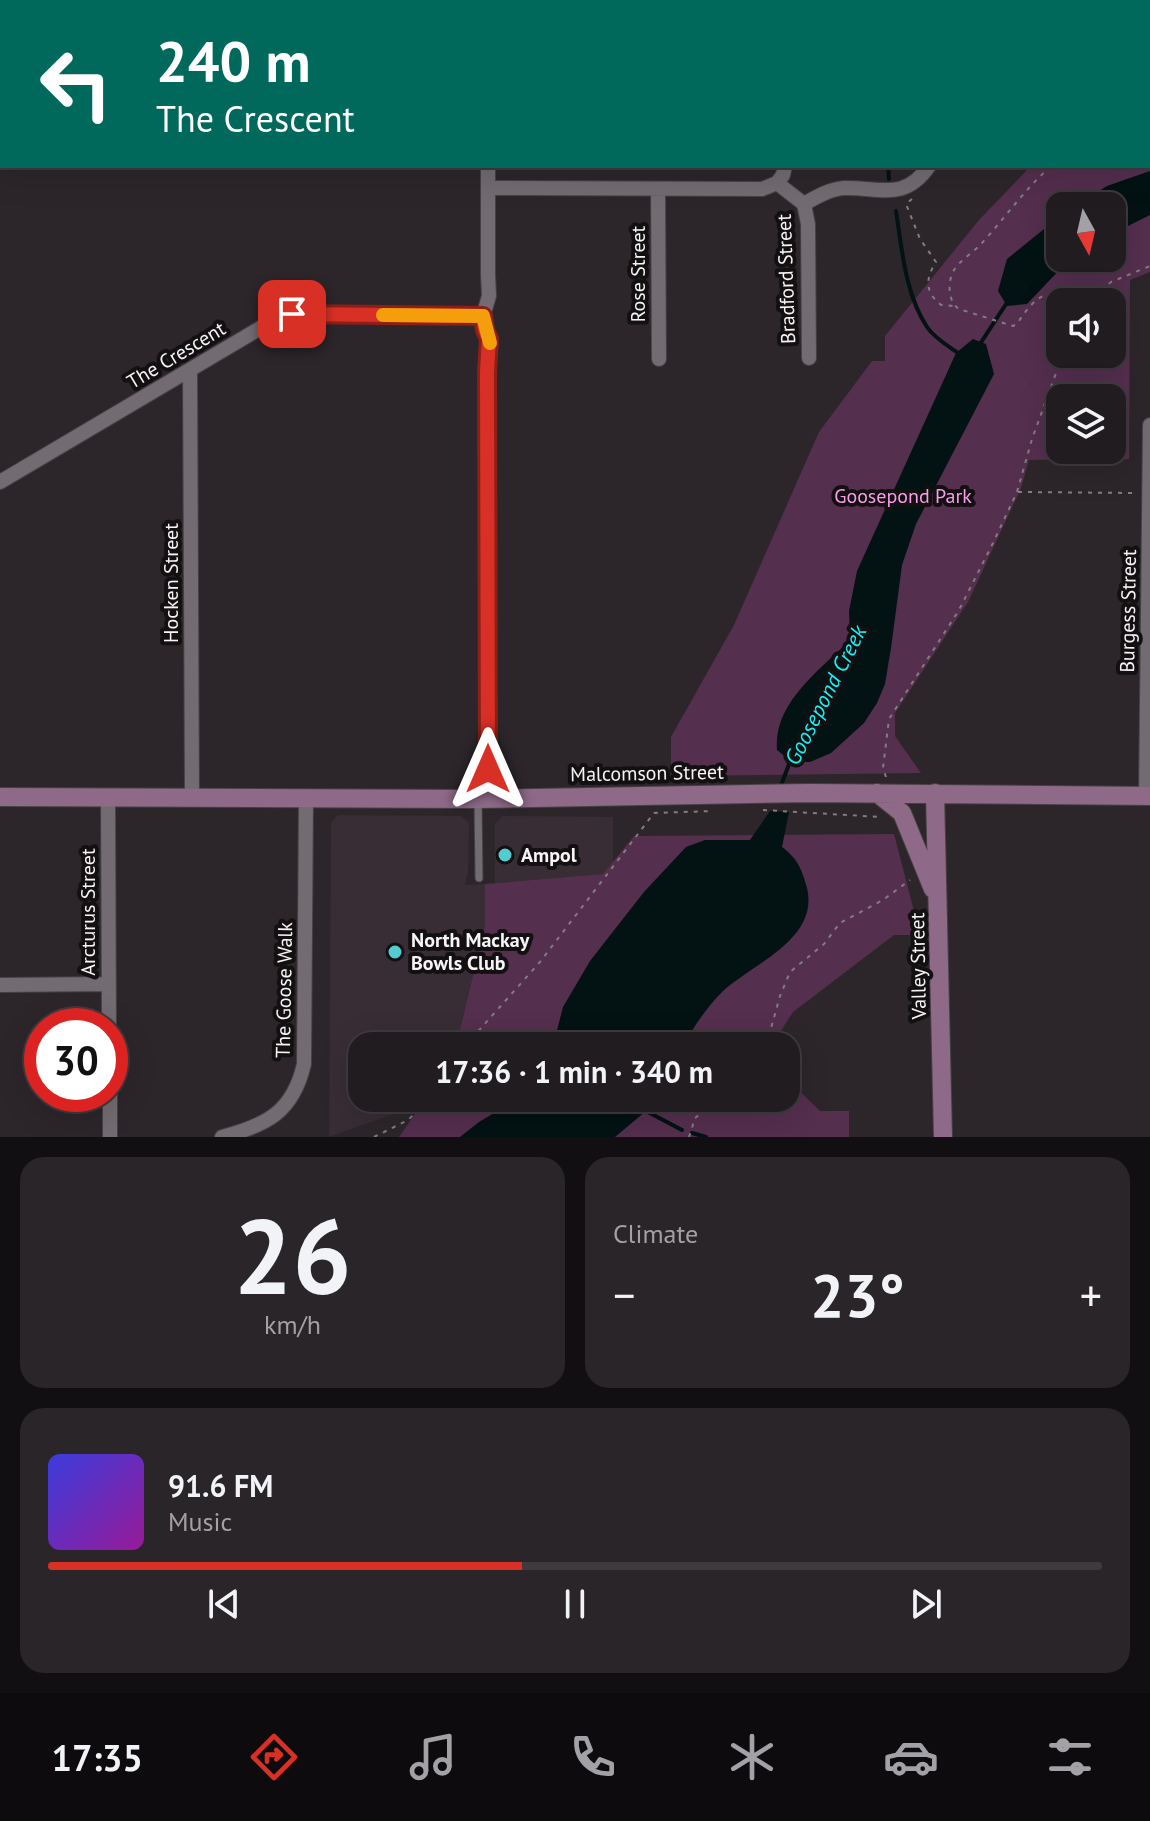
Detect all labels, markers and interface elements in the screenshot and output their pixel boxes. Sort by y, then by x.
text: 240 m [156,25,311,97]
icon: left [24,32,128,136]
text: The Crescent [156,95,355,142]
north arrow [1046,192,1126,272]
map controls [1046,192,1126,464]
street label: Bradford Street [771,213,801,344]
street label: Rose Street [625,225,651,322]
pin [258,280,326,348]
button: sound [1046,288,1126,368]
icon: arrive [270,292,314,336]
street label: The Crescent [122,315,230,395]
button: layers [1046,384,1126,464]
park label: Goosepond Park [834,483,972,509]
street label: Hocken Street [158,523,184,643]
street label: Burgess Street [1114,549,1142,673]
water label: Goosepond Creek [778,619,873,770]
position arrow [446,727,530,811]
street label: Malcomson Street [570,759,724,787]
place label: Ampol [521,842,577,868]
marker: Ampol [496,846,514,864]
street label: Arcturus Street [75,848,101,976]
street label: Valley Street [904,912,932,1021]
street label: The Goose Walk [270,921,298,1058]
place label: North Mackay Bowls Club [411,927,530,976]
marker: North Mackay Bowls Club [386,943,404,961]
speed limit sign: 30 [24,1008,128,1112]
text: 17:36 · 1 min · 340 m [435,1052,713,1091]
text: 26 [234,1188,351,1323]
text: Climate [613,1217,698,1250]
text: 23° [810,1256,905,1334]
text: − [613,1266,635,1323]
text: + [1080,1266,1102,1323]
text: km/h [264,1308,321,1341]
text: 91.6 FM [168,1466,273,1505]
text: Music [168,1505,232,1538]
icon: previous [202,1582,246,1626]
icon: pause [553,1582,597,1626]
icon: next [904,1582,948,1626]
icon: directions [246,1729,302,1785]
icon: music [405,1729,461,1785]
icon: phone [565,1729,621,1785]
icon: climate [724,1729,780,1785]
icon: car [883,1729,939,1785]
icon: filters [1042,1729,1098,1785]
text: 17:35 [52,1734,143,1781]

